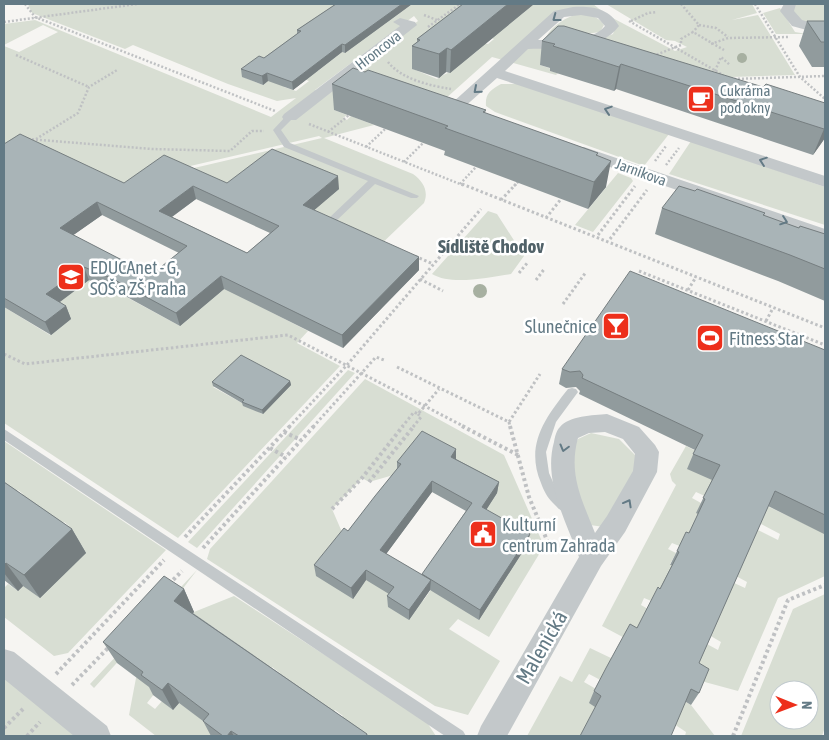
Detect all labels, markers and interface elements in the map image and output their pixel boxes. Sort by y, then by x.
one-way arrow [552,12,562,21]
street label: Hroncova [352,27,404,73]
place label: Cukrárna pod okny [720,82,770,116]
one-way arrow [473,84,482,93]
cafe icon: Cukrárna pod okny [686,84,716,114]
one-way arrow [605,105,613,115]
street label: Jarníkova [613,155,669,189]
one-way arrow [759,157,767,167]
one-way arrow [779,215,788,225]
district label: Sídliště Chodov [438,235,544,257]
place label: EDUCAnet - G, SOŠ a ZŠ Praha [90,257,186,299]
school or university icon: EDUCAnet - G, SOŠ a ZŠ Praha [56,262,86,292]
bar icon: Slunečnice [601,311,631,341]
place label: Slunečnice [525,316,597,337]
sports icon: Fitness Star [695,323,725,353]
place label: Fitness Star [729,328,805,349]
one-way arrow [559,443,570,452]
one-way arrow [621,499,631,508]
place label: Kulturní centrum Zahrada [502,514,616,556]
public building icon: Kulturní centrum Zahrada [468,519,498,549]
street label: Malenická [510,606,572,688]
north arrow [769,680,819,730]
text: N [799,701,815,709]

